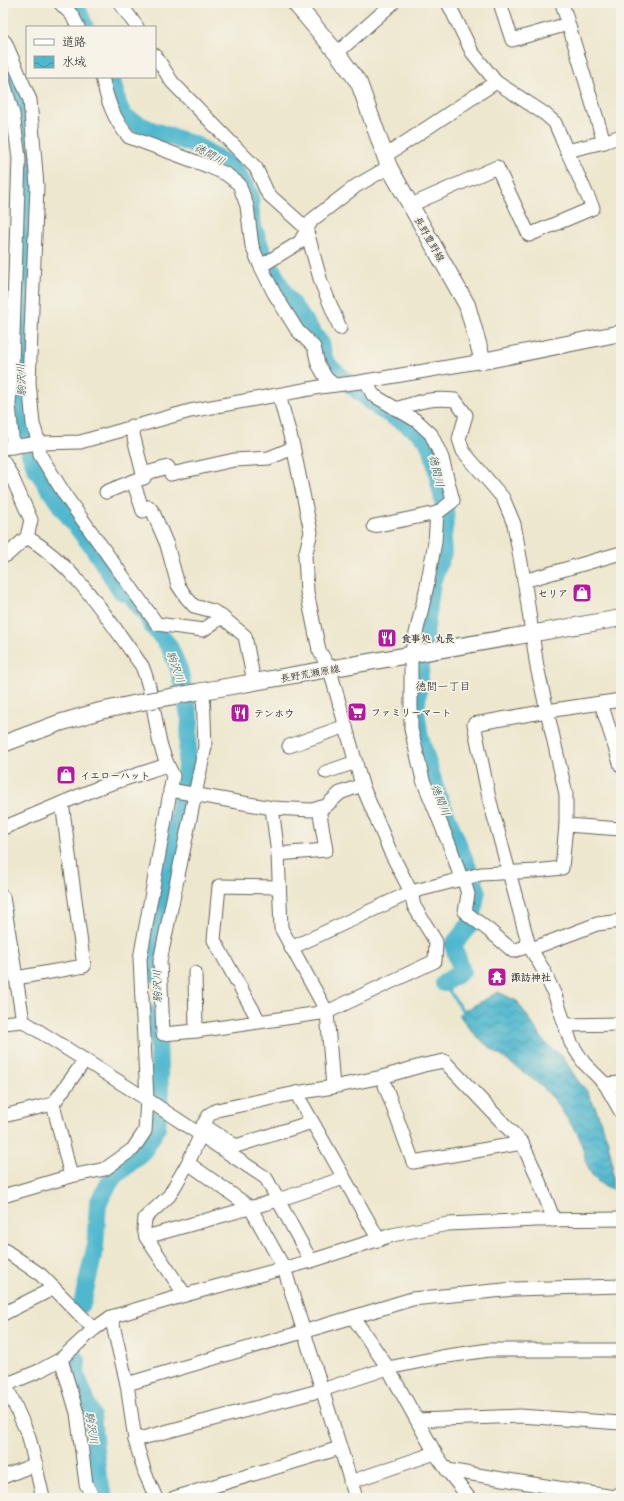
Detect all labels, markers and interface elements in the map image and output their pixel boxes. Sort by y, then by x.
legend [26,26,156,78]
text: 道路 [62,33,86,52]
text: 水域 [62,53,86,72]
water label: 徳間川 [191,139,228,171]
street label: 長野豊野線 [410,214,449,265]
water label: 駒沢川 [12,363,32,397]
water label: 徳間川 [424,453,449,489]
shop icon: セリア [571,582,593,604]
place label: セリア [538,586,568,602]
restaurant icon: 食事処 丸長 [376,627,398,649]
place label: 食事処 丸長 [401,631,455,647]
water label: 駒沢川 [161,649,189,686]
street label: 長野荒瀬原線 [279,661,341,687]
district label: 徳間一丁目 [416,678,471,696]
supermarket icon: ファミリーマート [346,701,368,723]
restaurant icon: テンホウ [229,702,251,724]
place label: ファミリーマート [371,705,451,721]
place label: テンホウ [254,706,294,722]
shop icon: イエローハット [55,764,77,786]
place label: イエローハット [80,768,150,784]
water label: 徳間川 [426,782,454,819]
temple icon: 諏訪神社 [486,966,508,988]
water label: 駒沢川 [149,969,167,1003]
place label: 諏訪神社 [511,970,551,986]
water label: 駒沢川 [80,1410,102,1446]

